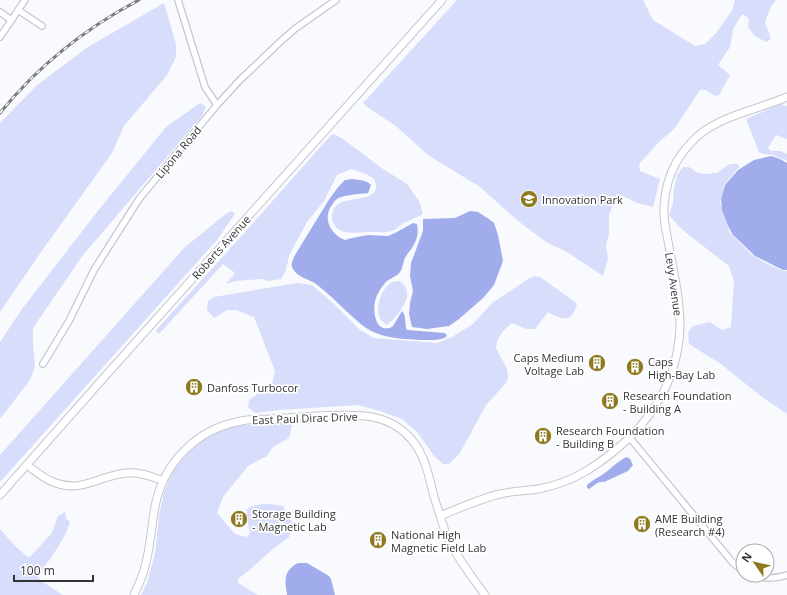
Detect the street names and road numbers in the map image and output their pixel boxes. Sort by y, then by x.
street label: Lipona Road [152,123,204,181]
street label: Roberts Avenue [188,212,254,282]
street label: Levy Avenue [662,251,686,317]
street label: East Paul Dirac Drive [252,409,358,427]

